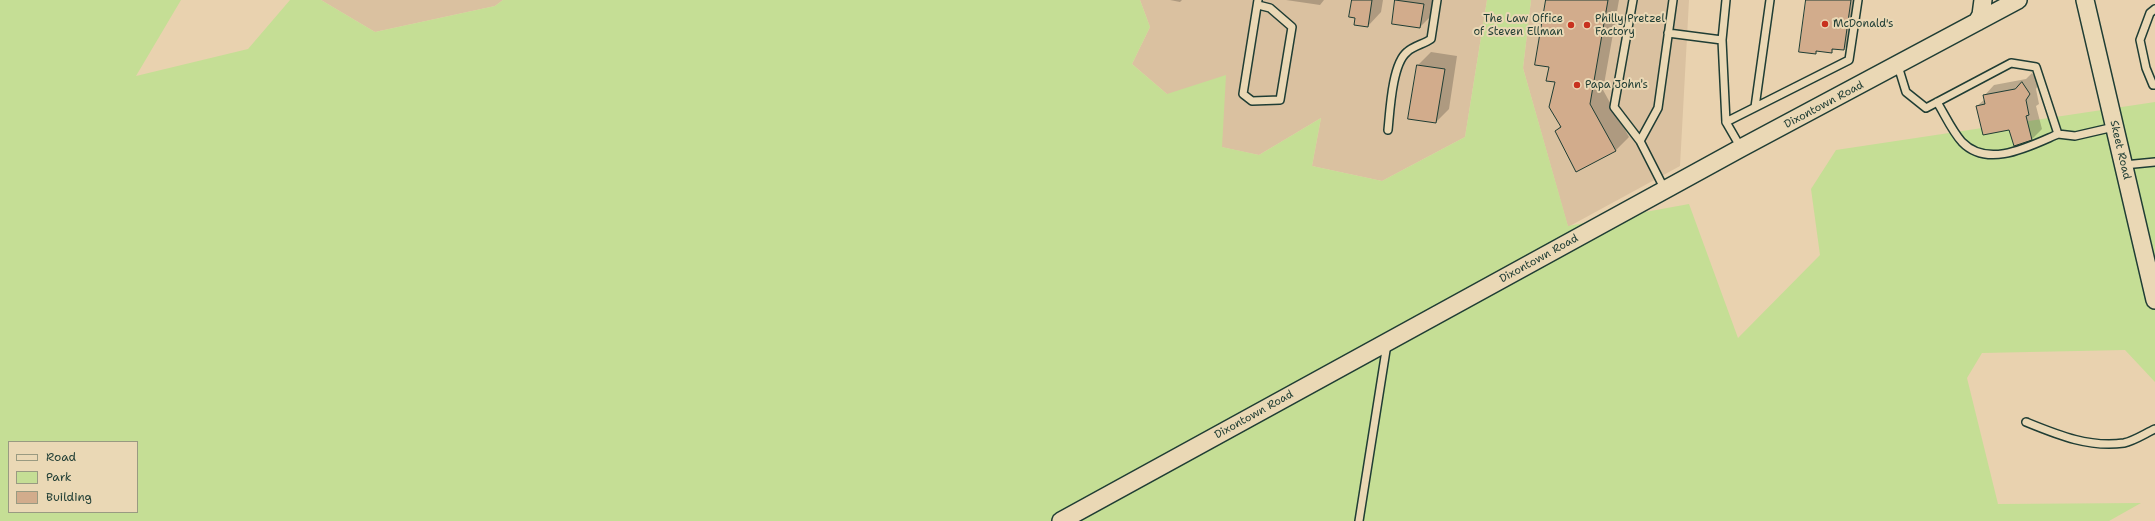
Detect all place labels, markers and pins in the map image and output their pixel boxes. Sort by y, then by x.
place label: The Law Office of Steven Ellman [1473,12,1563,38]
place label: Philly Pretzel Factory [1595,12,1665,38]
place label: McDonald's [1833,17,1893,31]
marker: McDonald's [1820,19,1830,29]
marker: The Law Office of Steven Ellman [1566,20,1576,30]
marker: Philly Pretzel Factory [1582,20,1592,30]
place label: Papa John's [1585,78,1648,92]
marker: Papa John's [1572,80,1582,90]

